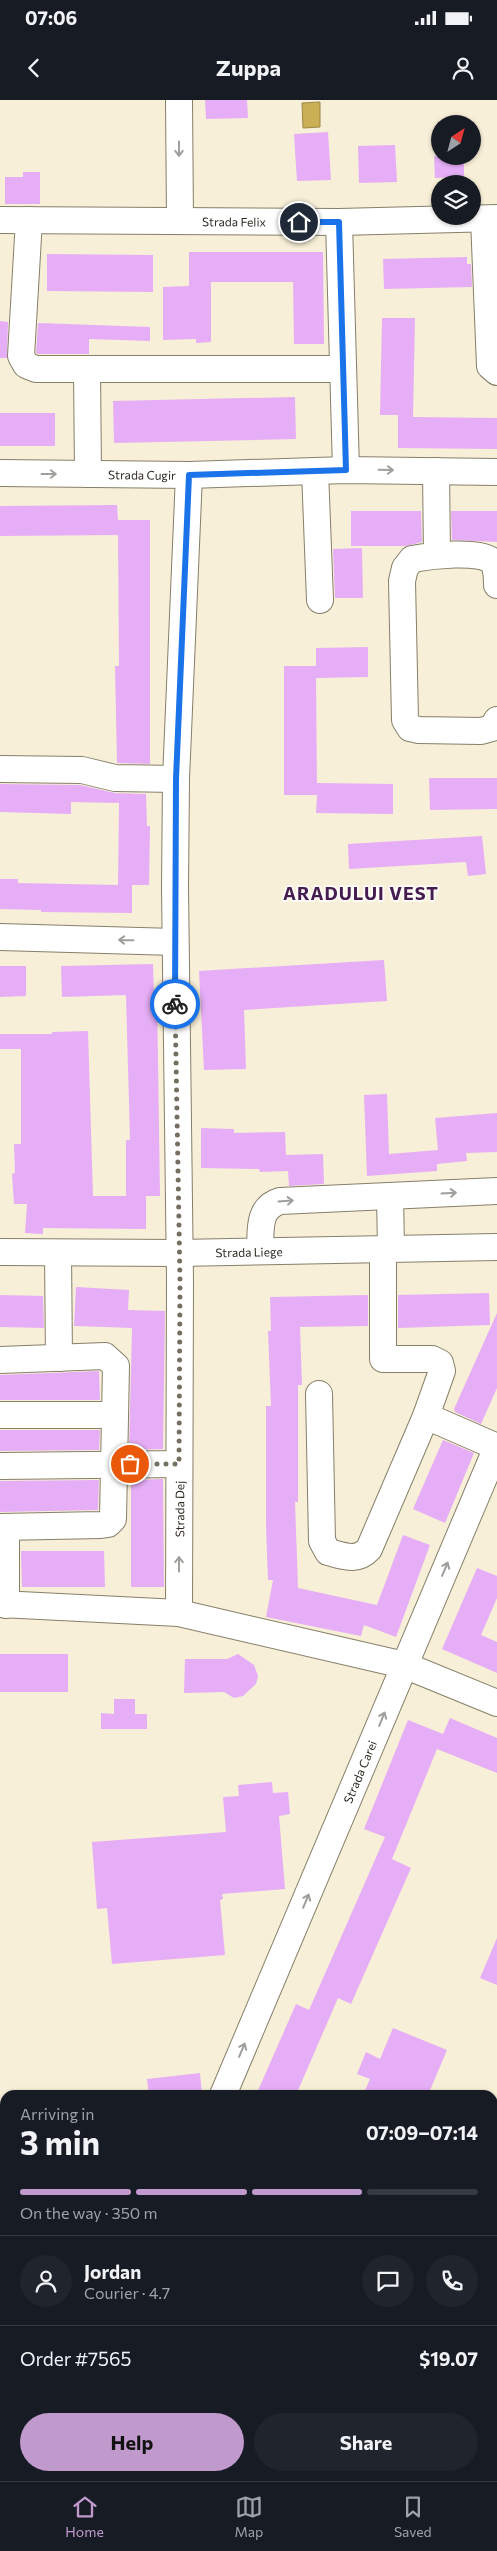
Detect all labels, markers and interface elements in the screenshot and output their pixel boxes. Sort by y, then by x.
text: 07:06 [25,6,77,29]
icon: back [20,54,48,82]
text: Zuppa [216,54,281,81]
icon: person [449,54,477,82]
north arrow [431,115,481,165]
map controls [431,115,481,225]
one-way arrow [174,140,184,156]
button: layers [431,175,481,225]
pin [278,201,320,243]
icon: home [285,208,313,236]
street label: Strada Felix [202,214,267,229]
one-way arrow [378,465,394,475]
street label: Strada Cugir [108,467,176,482]
one-way arrow [40,469,56,479]
district label: ARADULUI VEST [283,882,439,904]
one-way arrow [118,936,134,945]
courier [150,979,200,1029]
icon: bike [161,990,189,1018]
one-way arrow [440,1188,456,1198]
one-way arrow [278,1196,294,1206]
street label: Strada Liege [215,1244,283,1259]
pin [109,1443,151,1485]
icon: bag [116,1450,144,1478]
street label: Strada Dej [172,1481,186,1537]
one-way arrow [174,1557,184,1573]
one-way arrow [441,1562,451,1577]
one-way arrow [378,1712,387,1727]
street label: Strada Carei [340,1738,379,1805]
one-way arrow [302,1894,312,1909]
one-way arrow [237,2043,247,2058]
text: Arriving in [20,2104,94,2123]
text: 07:09–07:14 [366,2121,478,2144]
text: 3 min [20,2122,100,2162]
text: On the way · 350 m [20,2203,157,2222]
button: person [20,2255,72,2307]
button: chat [362,2255,414,2307]
button: phone [426,2255,478,2307]
text: Jordan [84,2260,141,2283]
text: Courier · 4.7 [84,2283,170,2302]
text: Order #7565 [20,2347,131,2370]
text: $19.07 [419,2347,478,2370]
button: Help [20,2413,244,2471]
button: Share [254,2413,478,2471]
tab: Home [65,2493,104,2540]
tab: Map [234,2493,263,2540]
tab: Saved [394,2493,432,2540]

